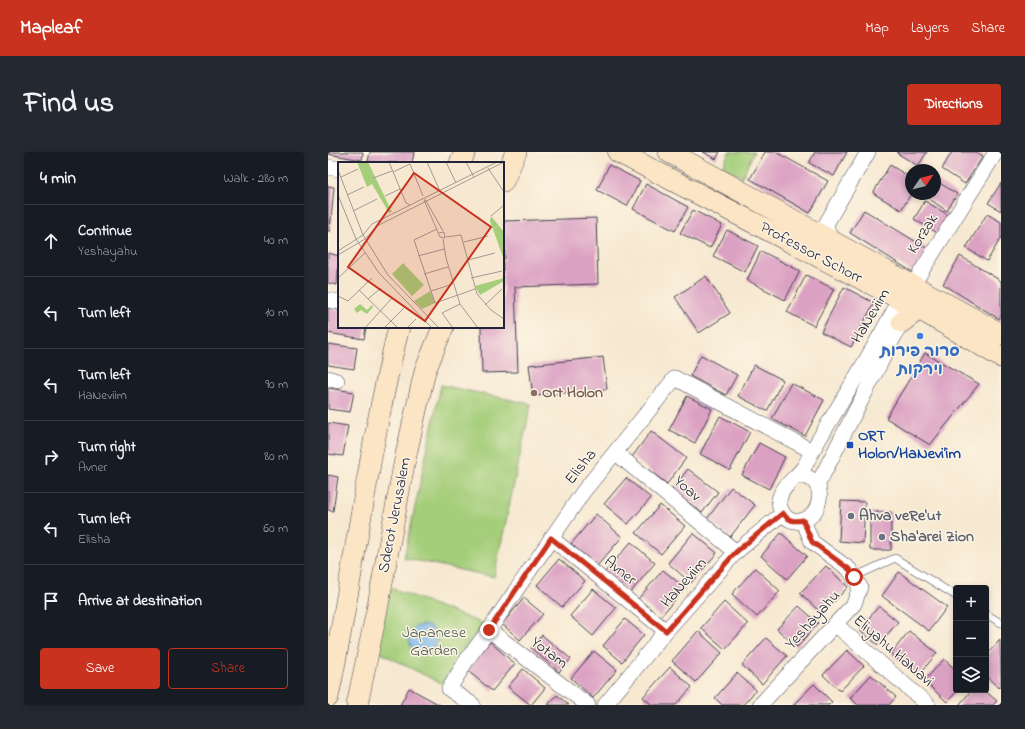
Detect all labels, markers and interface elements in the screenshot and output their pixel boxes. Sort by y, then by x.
text: Mapleaf [20,15,82,42]
text: Map [865,18,889,39]
text: Layers [911,18,949,39]
text: Share [971,18,1005,39]
text: Find us [24,84,114,125]
button: Directions [907,84,1001,125]
inset map [338,162,504,328]
north arrow [905,164,941,200]
text: 4 min [40,166,76,191]
text: Walk · 280 m [223,169,288,188]
street label: Korzak [901,208,945,259]
street label: Professor Schorr [755,216,867,290]
text: Continue [78,220,132,242]
icon: ahead [40,230,62,252]
text: 40 m [264,231,288,250]
text: Yeshayahu [78,242,137,261]
street label: HaNeviim [845,284,897,348]
icon: left [40,302,62,324]
text: Turn left [78,302,131,324]
text: 10 m [265,303,288,322]
marker: סרור פירות וירקות [915,331,925,341]
place label: סרור פירות וירקות [878,340,960,382]
text: Turn left [78,364,131,386]
icon: left [40,374,62,396]
text: 90 m [265,375,288,394]
place label: Ort Holon [542,381,603,405]
text: HaNeviim [78,386,127,405]
marker: Ort Holon [529,388,539,398]
place label: ORT Holon/HaNevi’im [858,424,961,466]
text: Turn right [78,436,136,458]
marker: ORT Holon/HaNevi’im [845,440,855,450]
street label: Elisha [559,444,603,490]
icon: right [40,446,62,468]
text: 80 m [264,447,288,466]
street label: Sderot Jerusalem [372,455,418,575]
text: Avner [78,458,107,477]
street label: Yoav [668,470,707,508]
place label: Ahva veRe'ut [859,504,942,528]
text: Turn left [78,508,131,530]
marker: Ahva veRe'ut [846,511,856,521]
icon: left [40,518,62,540]
text: 60 m [263,519,288,538]
place label: Sha'arei Zion [890,525,974,549]
text: Elisha [78,530,110,549]
marker: Sha'arei Zion [877,532,887,542]
street label: Avner [598,550,642,592]
street label: HaNeviim [655,552,713,614]
route start [845,568,863,586]
street label: Yeshayahu [780,585,846,655]
map controls [953,585,989,693]
button: + [953,585,989,621]
icon: arrive [40,590,62,612]
text: Arrive at destination [78,590,202,612]
street label: Eliyahu HaNavi [847,609,939,693]
park label: Japanese Garden [402,621,467,663]
route end [480,621,498,639]
button: − [953,621,989,657]
street label: Yotam [525,631,573,675]
button: Save [40,648,160,689]
button: Share [168,648,288,689]
button: layers [953,657,989,693]

